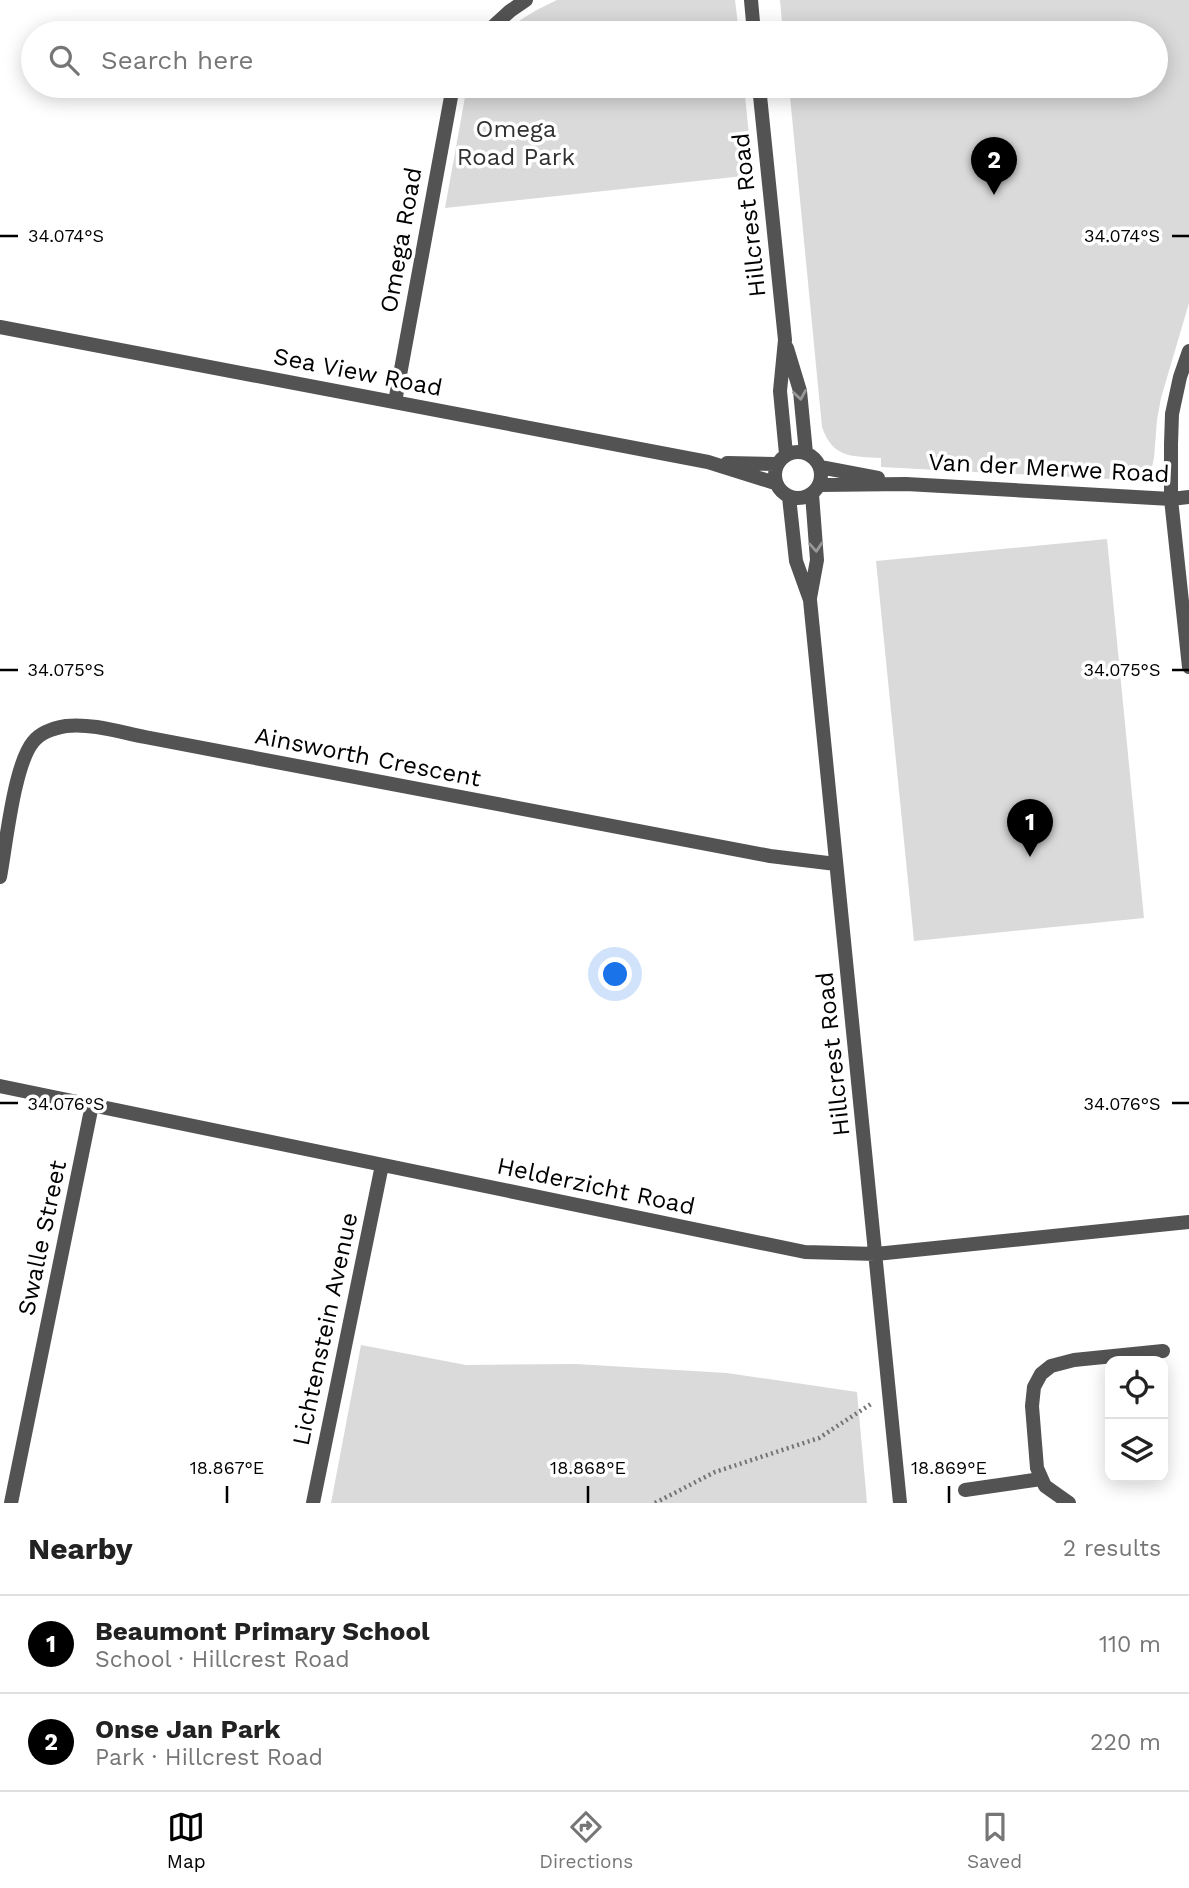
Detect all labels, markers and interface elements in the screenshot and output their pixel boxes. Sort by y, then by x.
search box [21,21,1168,98]
icon: search [45,41,83,79]
text: Search here [101,45,253,75]
park label: Omega Road Park [457,115,576,171]
street label: Hillcrest Road [726,132,772,298]
pin: 2 [971,137,1017,195]
street label: Omega Road [374,165,428,315]
text: 34.074°S [28,225,104,246]
text: 34.074°S [1084,225,1160,246]
street label: Sea View Road [271,342,445,402]
one-way arrow [792,389,807,401]
street label: Van der Merwe Road [928,448,1170,488]
one-way arrow [808,542,823,553]
text: 34.075°S [28,659,104,680]
text: 34.075°S [1084,659,1160,680]
street label: Ainsworth Crescent [253,721,483,793]
pin: 1 [1007,799,1053,857]
your location [598,957,632,991]
street label: Hillcrest Road [810,971,856,1137]
text: 34.076°S [28,1093,105,1114]
text: 34.076°S [1084,1093,1161,1114]
street label: Helderzicht Road [495,1151,697,1221]
street label: Swalle Street [12,1158,72,1318]
street label: Lichtenstein Avenue [287,1210,363,1448]
map controls [1105,1356,1168,1482]
button: locate [1105,1356,1168,1419]
button: layers [1105,1419,1168,1482]
text: 18.867°E [190,1457,264,1478]
text: 18.868°E [550,1457,626,1478]
text: 18.869°E [911,1457,987,1478]
text: Nearby [28,1531,133,1566]
text: 2 results [1063,1535,1161,1562]
text: Beaumont Primary School [95,1616,429,1646]
text: 1 [46,1631,56,1658]
text: 110 m [1099,1631,1161,1658]
text: School · Hillcrest Road [95,1646,350,1673]
text: Onse Jan Park [95,1714,280,1744]
text: 2 [44,1729,58,1756]
text: 220 m [1090,1729,1161,1756]
text: Park · Hillcrest Road [95,1744,323,1771]
tab: Map [167,1808,206,1873]
tab: Directions [539,1808,633,1873]
tab: Saved [967,1808,1022,1873]

